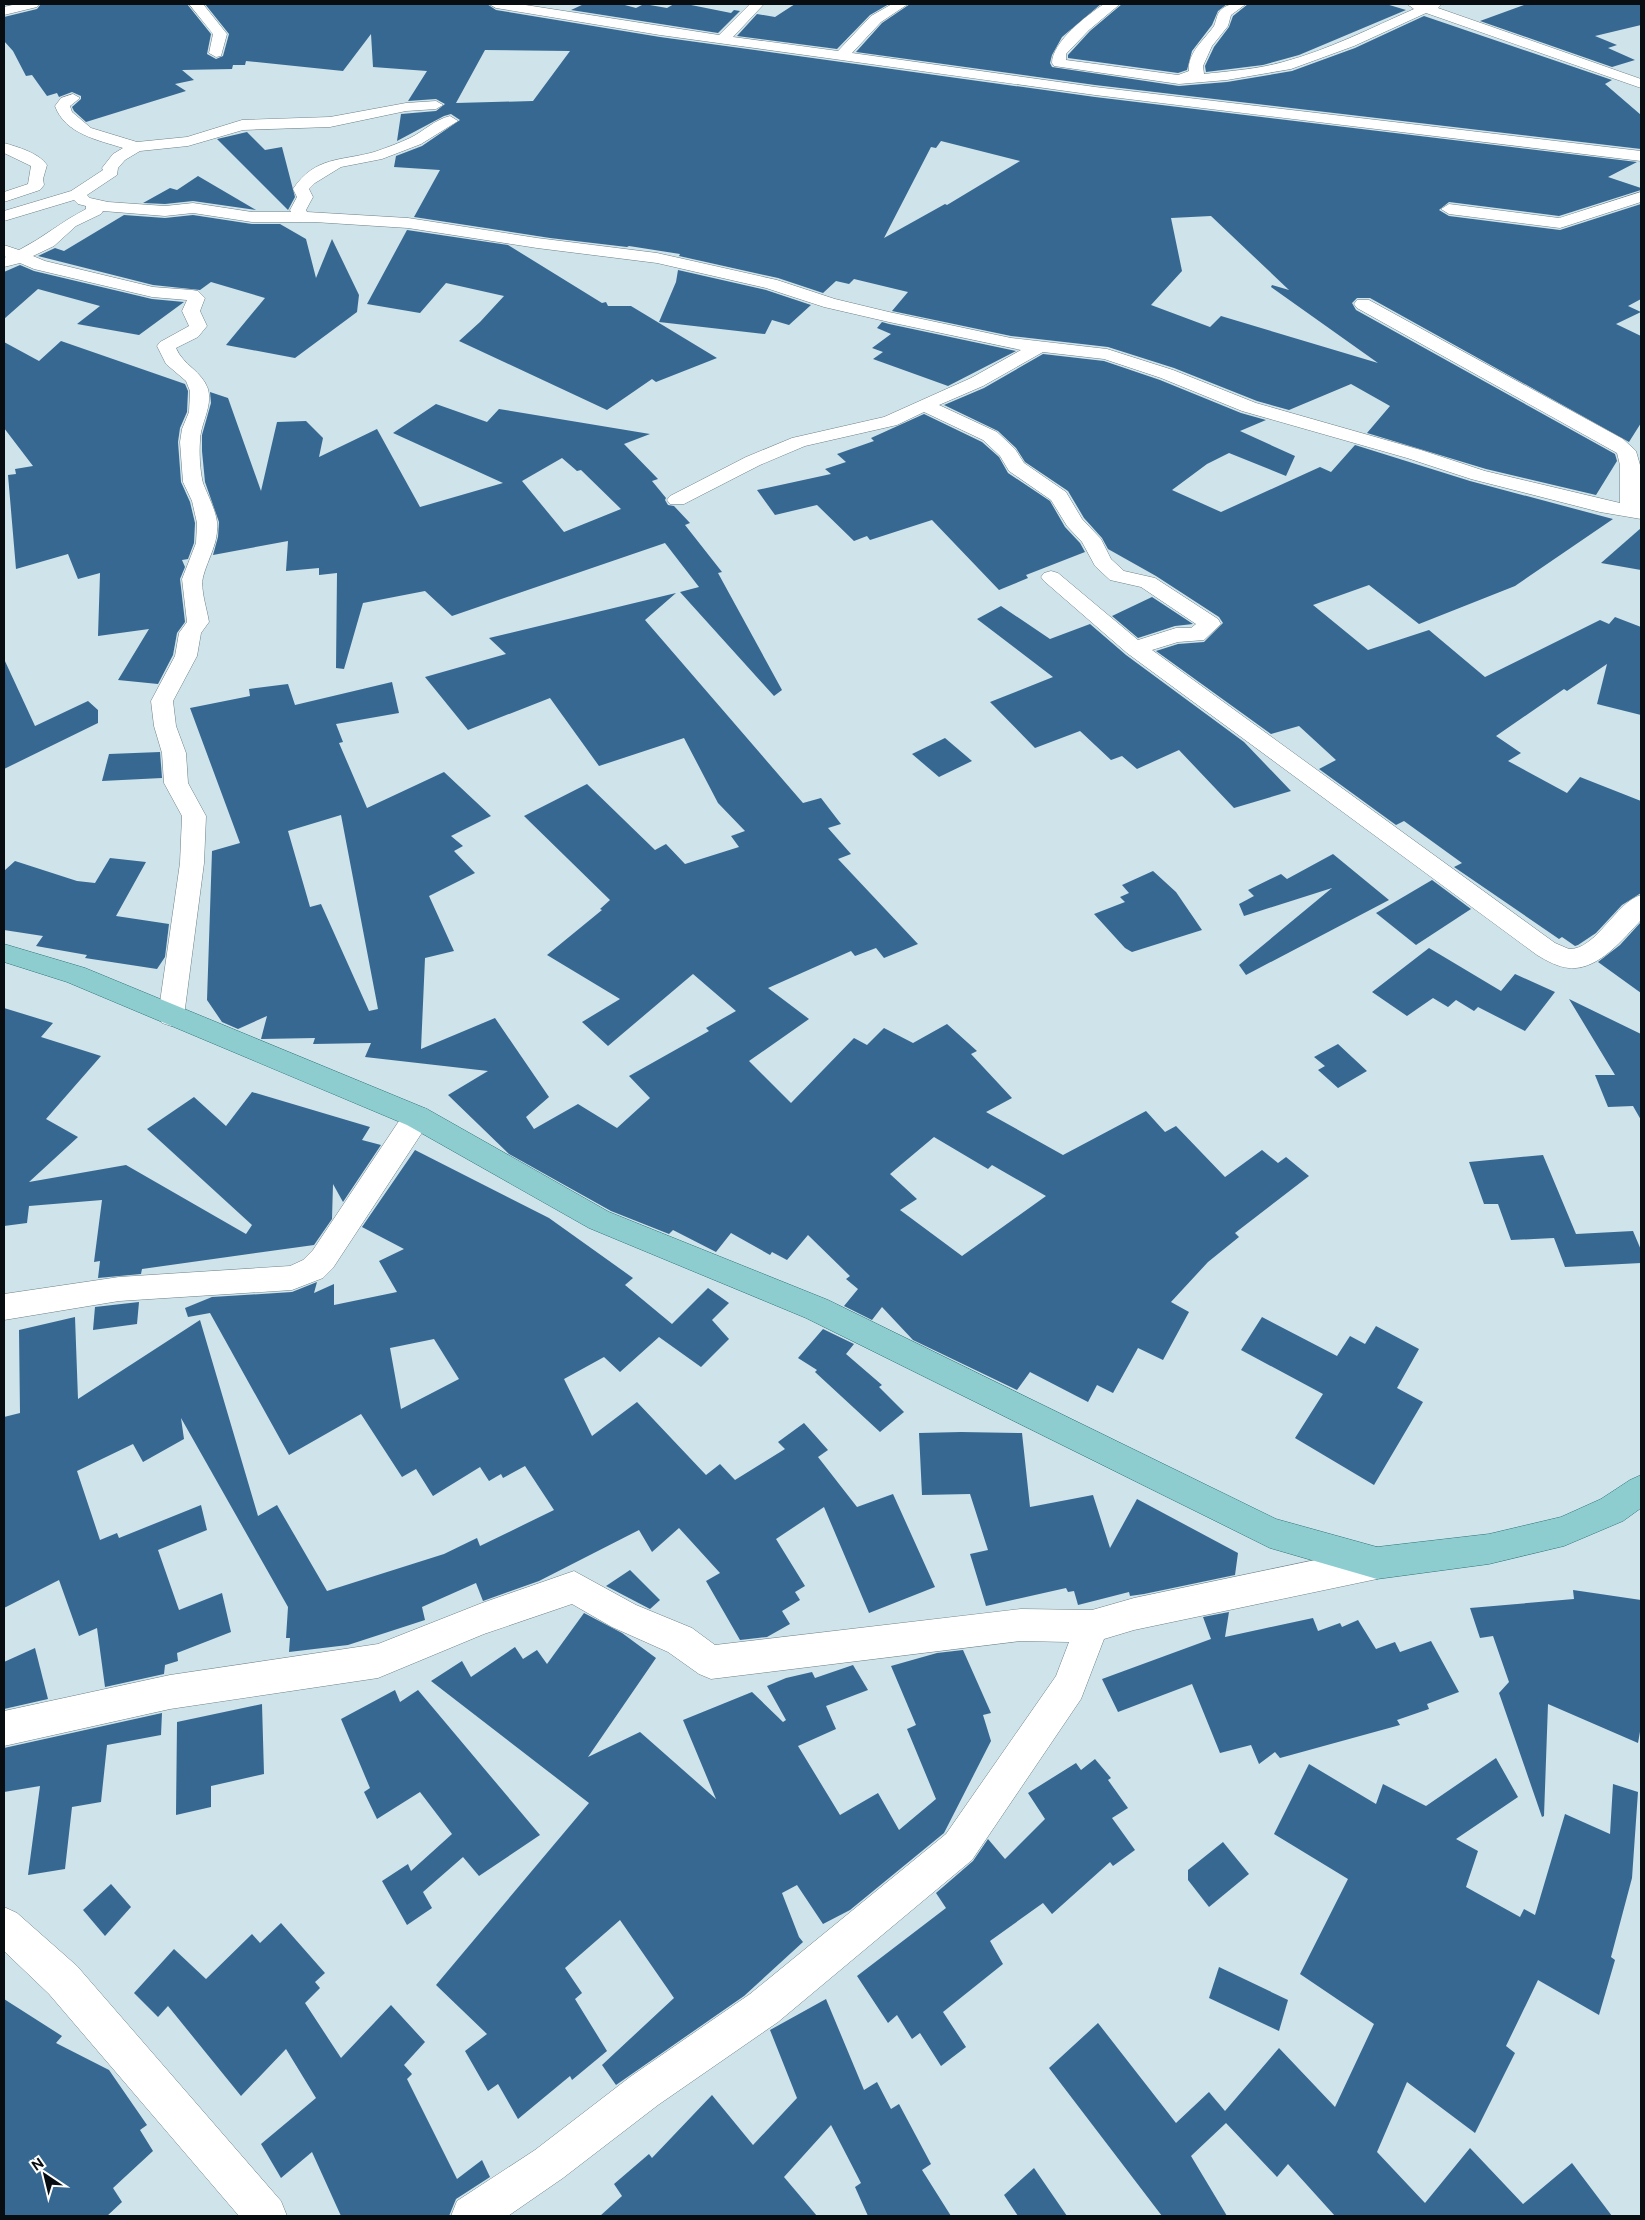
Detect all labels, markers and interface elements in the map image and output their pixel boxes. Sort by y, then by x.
north arrow [20,2150,70,2200]
text: N [28,2155,47,2174]

